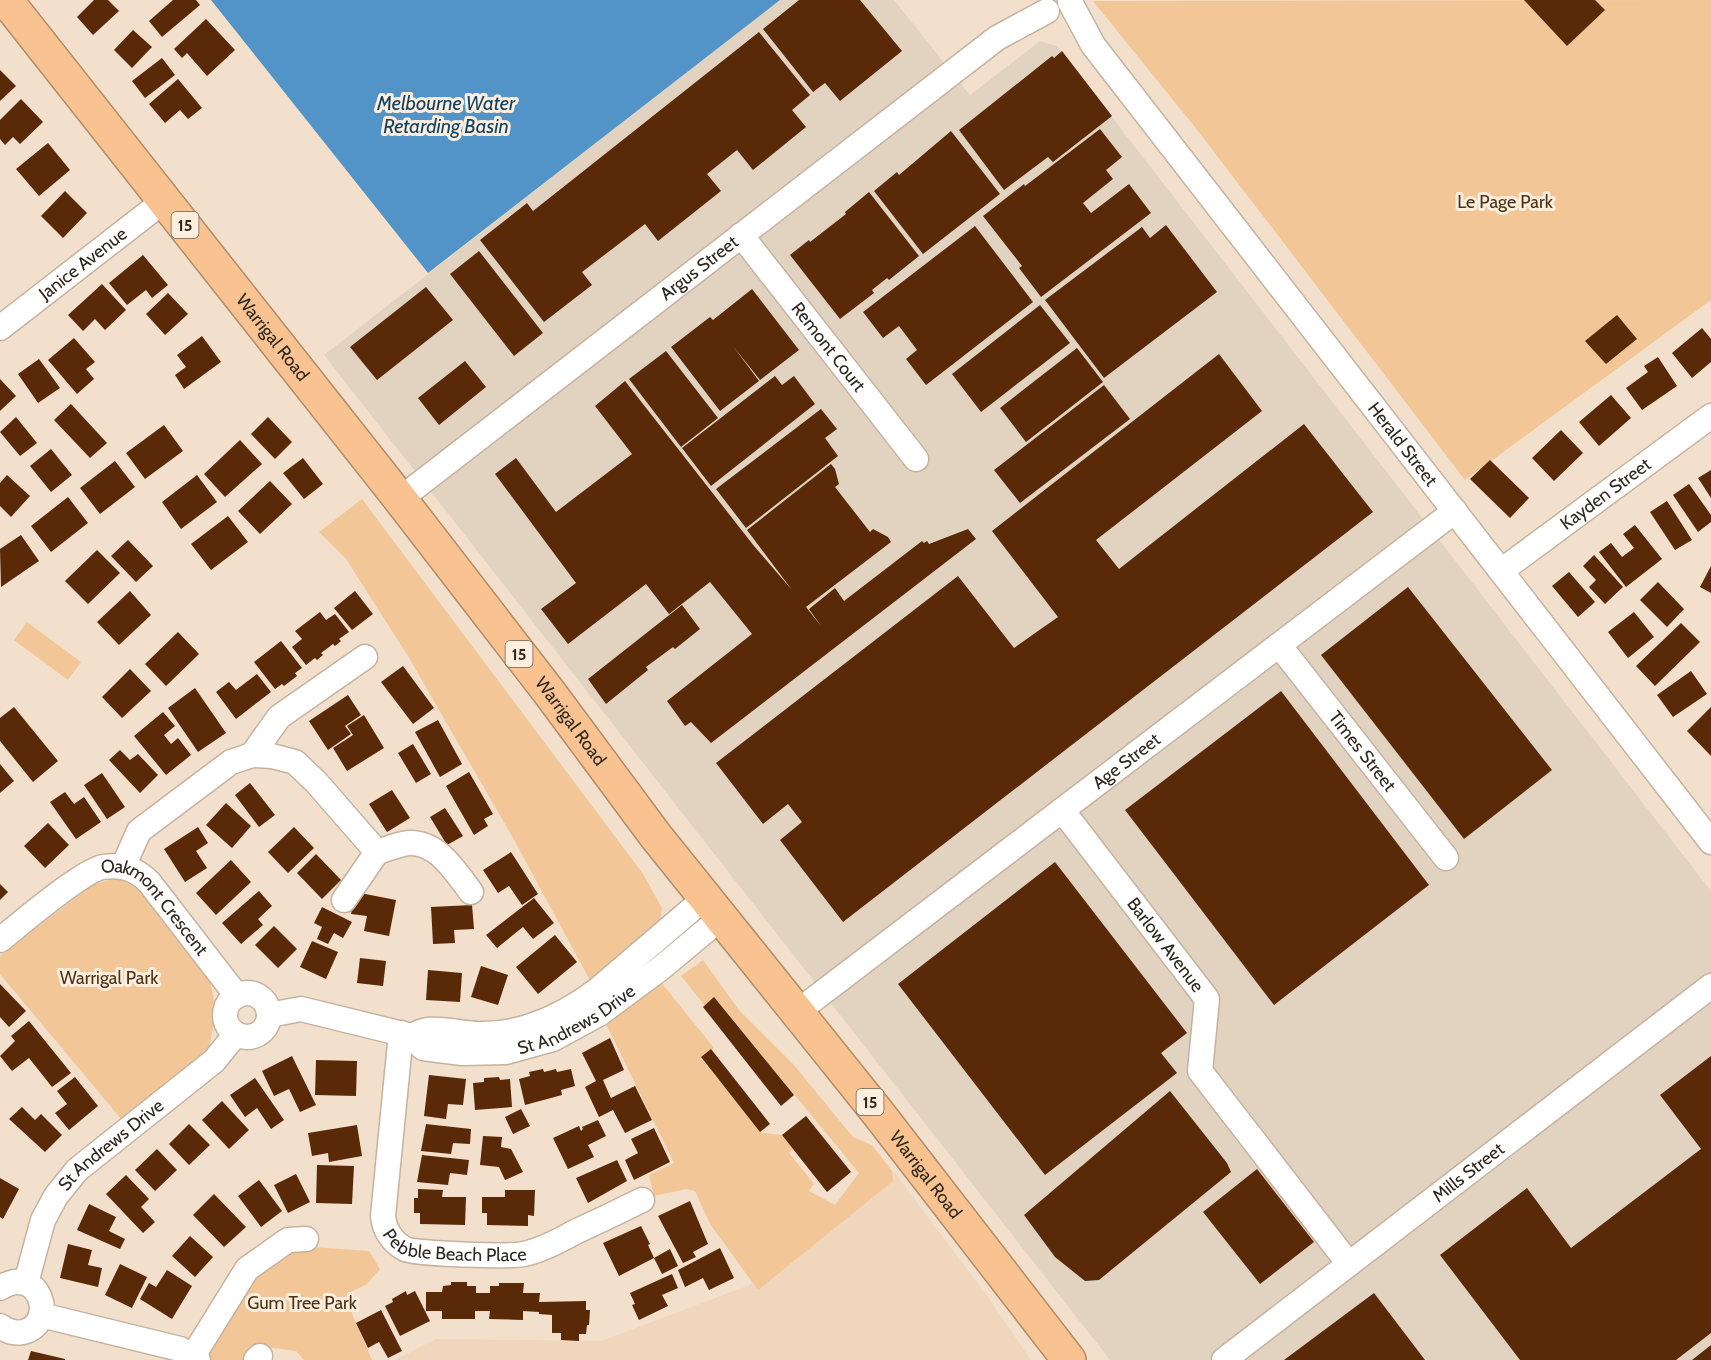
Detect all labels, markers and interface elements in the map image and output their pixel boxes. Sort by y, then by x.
water label: Melbourne Water Retarding Basin [376,91,516,138]
park label: Le Page Park [1457,191,1554,213]
road number: 15 [172,212,198,238]
street label: Janice Avenue [34,223,131,305]
street label: Argus Street [656,231,743,305]
street label: Warrigal Road [231,289,314,386]
street label: Remont Court [787,298,870,396]
street label: Herald Street [1363,398,1442,491]
street label: Kayden Street [1556,453,1655,534]
road number: 15 [506,641,532,667]
street label: Warrigal Road [530,672,611,770]
street label: Times Street [1324,707,1401,796]
street label: Age Street [1088,728,1165,794]
street label: Oakmont Crescent [100,855,213,960]
street label: Barlow Avenue [1122,893,1209,997]
park label: Warrigal Park [60,967,159,989]
street label: St Andrews Drive [515,980,640,1059]
road number: 15 [856,1089,884,1115]
street label: St Andrews Drive [54,1094,168,1195]
street label: Warrigal Road [885,1126,967,1223]
street label: Mills Street [1428,1138,1509,1207]
street label: Pebble Beach Place [378,1225,528,1266]
park label: Gum Tree Park [247,1292,358,1314]

